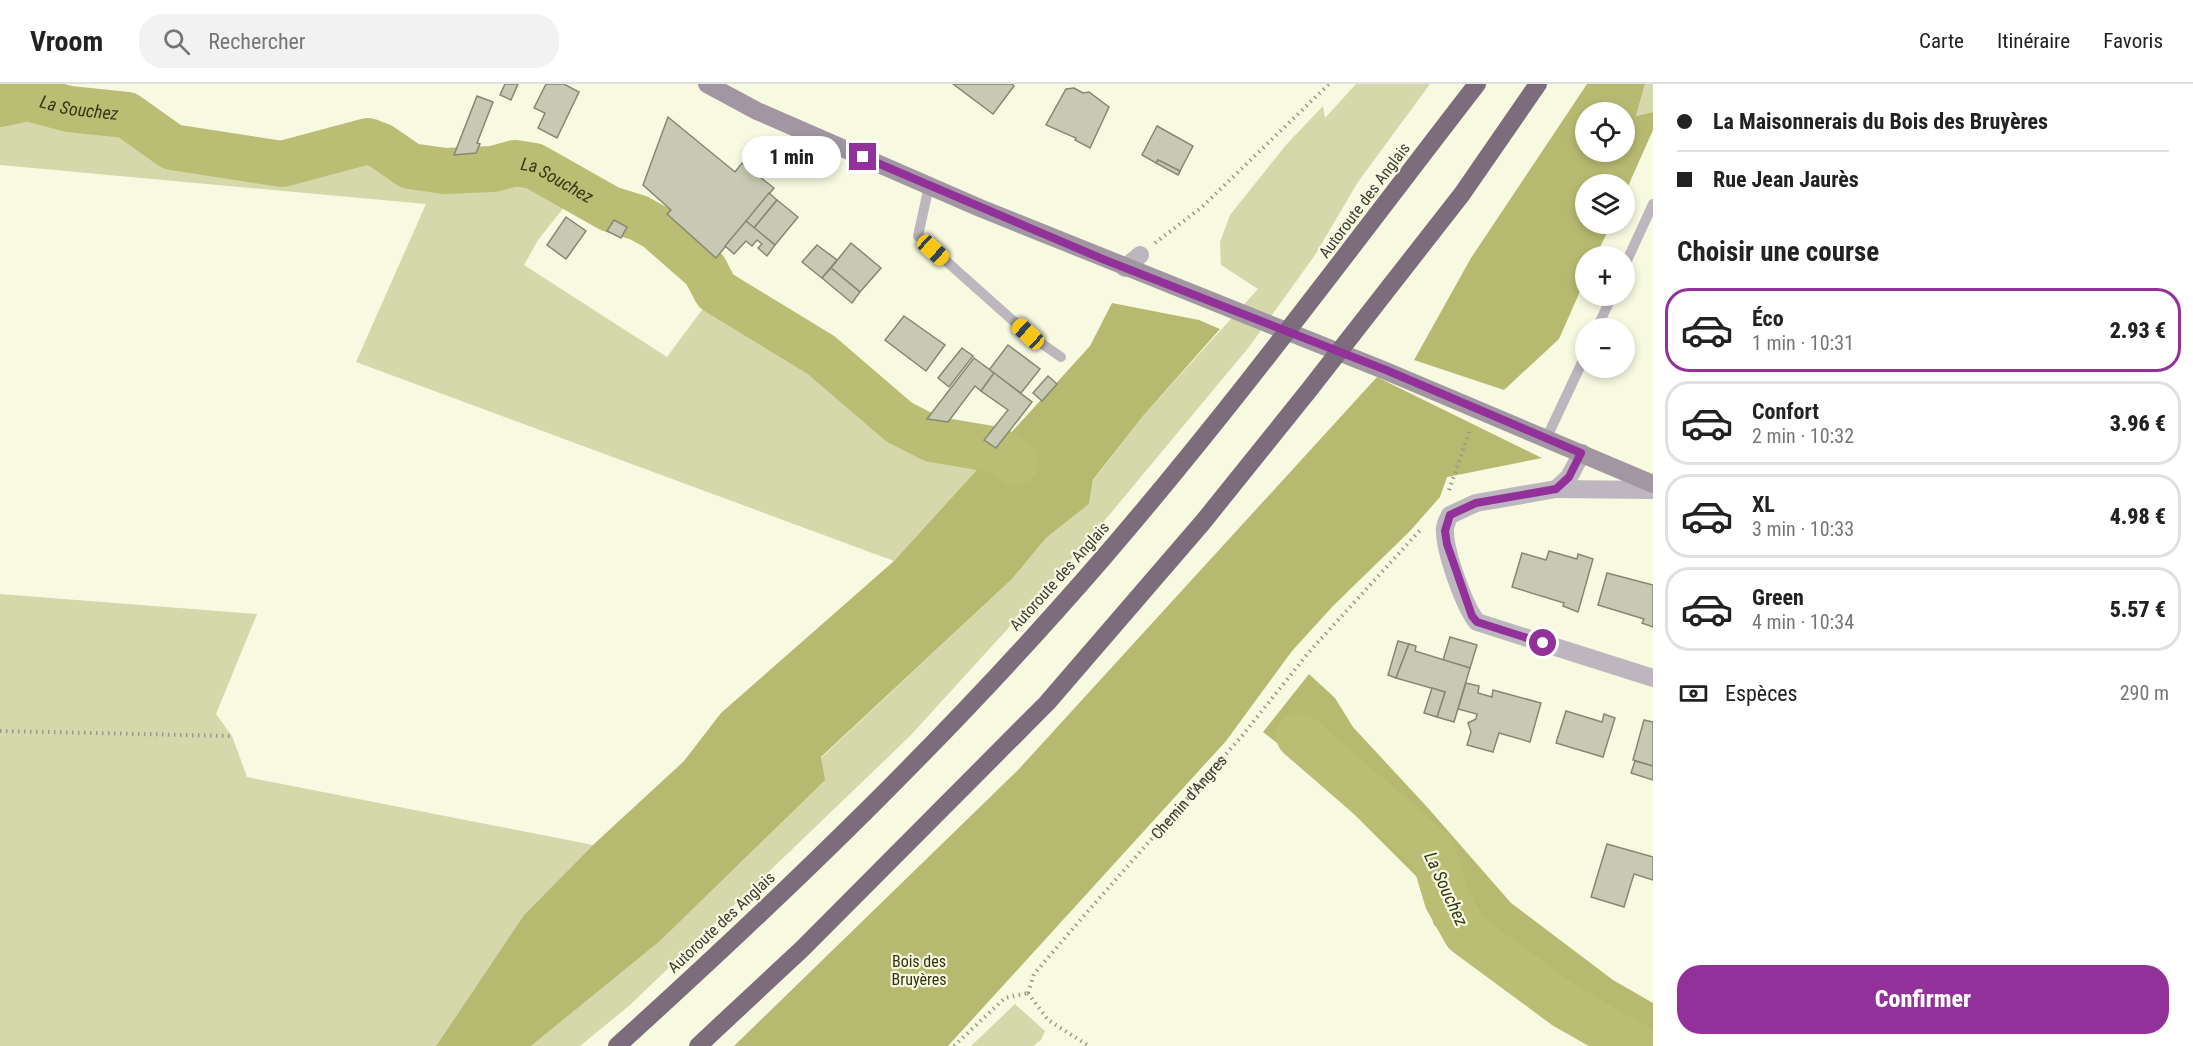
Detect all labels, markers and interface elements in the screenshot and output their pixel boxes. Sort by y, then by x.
search box [139,14,559,68]
text: Vroom [30,25,103,58]
icon: search [160,25,193,58]
text: Rechercher [208,29,306,54]
text: Carte [1919,29,1964,53]
text: Itinéraire [1997,29,2070,53]
text: Favoris [2103,29,2163,53]
water label: La Souchez [38,91,120,124]
map controls [1575,102,1635,378]
button: locate [1575,102,1635,162]
text: La Maisonnerais du Bois des Bruyères [1713,109,2048,134]
callout: 1 min [743,136,842,178]
street label: Autoroute des Anglais [1315,139,1414,262]
route end [849,143,876,170]
text: 1 min [769,145,814,169]
water label: La Souchez [519,153,597,207]
text: Rue Jean Jaurès [1713,167,1859,192]
button: layers [1575,174,1635,234]
car [914,231,952,269]
text: Choisir une course [1677,236,1879,268]
button: + [1575,246,1635,306]
icon: car [1680,303,1734,357]
text: Éco [1752,306,1784,331]
car [1009,315,1047,353]
button: − [1575,318,1635,378]
text: 2.93 € [2110,318,2166,343]
text: 1 min · 10:31 [1752,331,1854,355]
icon: car [1680,396,1734,450]
text: Confort [1752,399,1819,424]
text: 3.96 € [2110,411,2166,436]
text: 2 min · 10:32 [1752,424,1854,448]
icon: car [1680,489,1734,543]
text: XL [1752,492,1775,517]
text: 4.98 € [2110,504,2166,529]
text: 3 min · 10:33 [1752,517,1854,541]
street label: Autoroute des Anglais [1006,518,1113,635]
icon: car [1680,582,1734,636]
text: Green [1752,585,1804,610]
text: 5.57 € [2110,597,2166,622]
text: 4 min · 10:34 [1752,610,1854,634]
route start [1529,629,1556,656]
icon: cash [1677,677,1710,710]
text: Espèces [1725,681,1798,706]
text: 290 m [2120,681,2169,705]
street label: Chemin d'Angres [1147,751,1231,843]
water label: La Souchez [1420,848,1473,929]
street label: Autoroute des Anglais [664,868,779,977]
park label: Bois des Bruyères [892,952,946,989]
button: Confirmer [1677,965,2169,1034]

